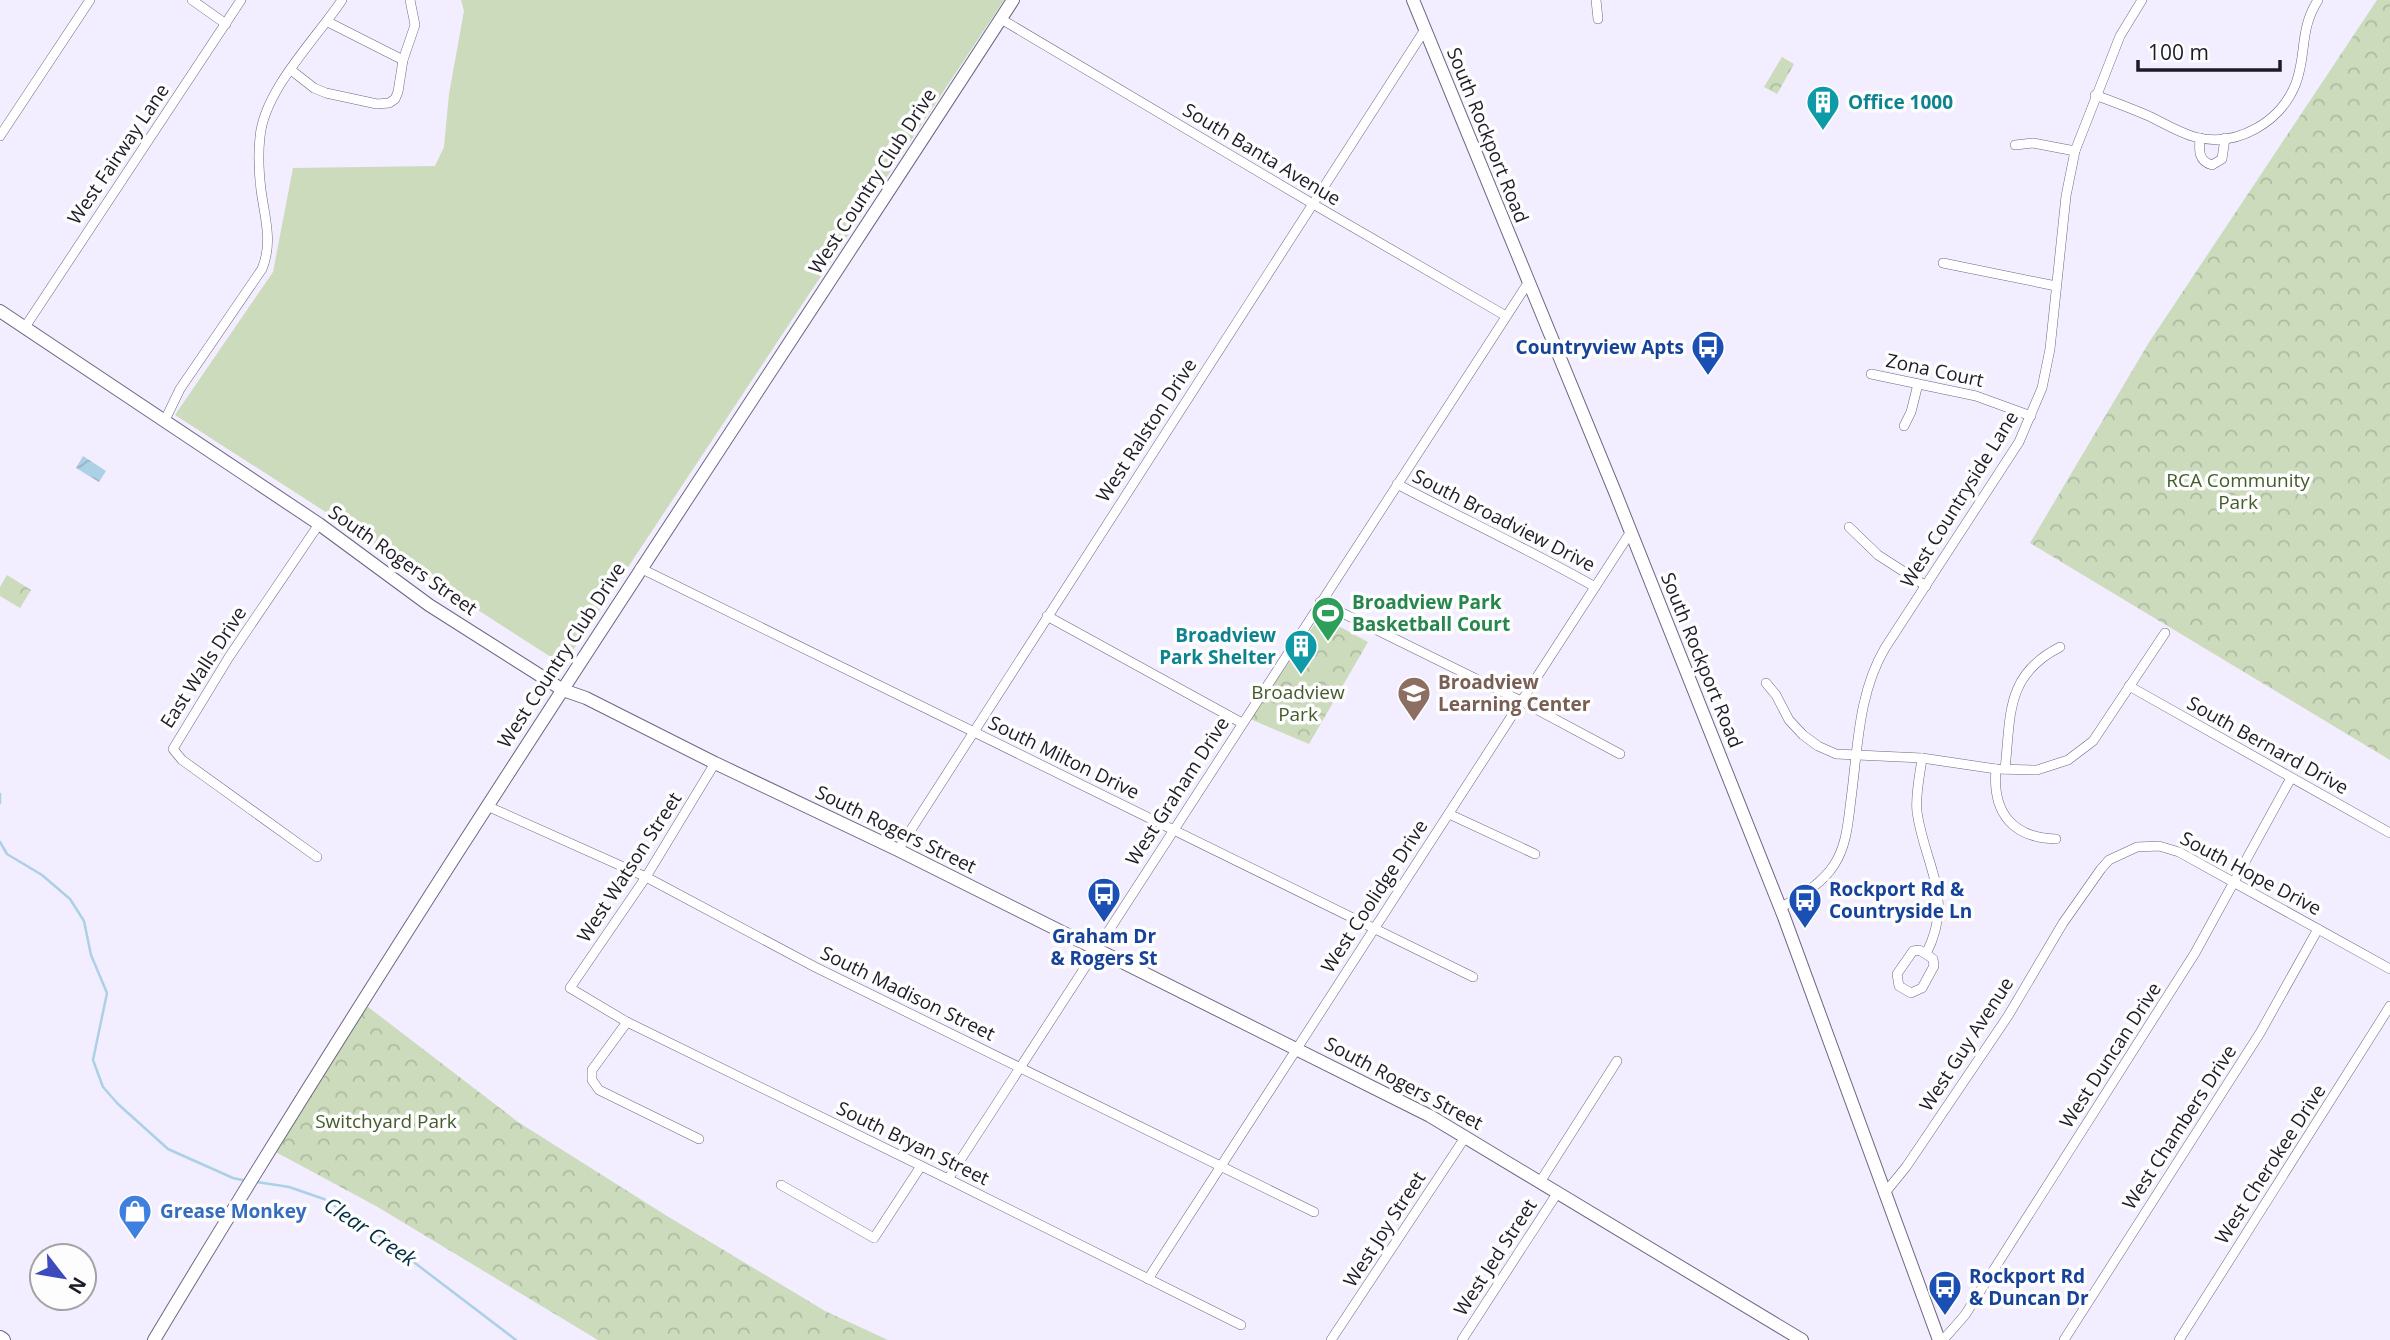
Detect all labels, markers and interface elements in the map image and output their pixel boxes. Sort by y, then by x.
scale bar [2138,28,2280,72]
text: 100 m [2148,38,2209,66]
street label: South Rockport Road [1441,43,1535,227]
street label: West Fairway Lane [61,79,175,229]
street label: West Country Club Drive [802,83,942,279]
building icon: Office 1000 [1804,83,1842,132]
place label: Office 1000 [1848,89,1953,115]
street label: South Banta Avenue [1178,97,1346,211]
bus stop icon: Countryview Apts [1689,328,1727,377]
place label: Countryview Apts [1516,334,1684,360]
street label: Zona Court [1884,347,1986,393]
street label: West Ralston Drive [1090,353,1202,507]
street label: West Countryside Lane [1894,406,2024,592]
street label: South Broadview Drive [1408,463,1600,577]
park label: RCA Community Park [2166,467,2310,515]
street label: South Rogers Street [324,499,483,621]
street label: West Country Club Drive [491,557,631,753]
street label: South Rockport Road [1655,568,1749,752]
place label: Broadview Park Basketball Court [1352,589,1510,637]
sports icon: Broadview Park Basketball Court [1309,594,1347,643]
street label: East Walls Drive [154,601,252,733]
place label: Broadview Park Shelter [1159,622,1277,670]
building icon: Broadview Park Shelter [1282,627,1320,676]
place label: Broadview Learning Center [1438,669,1591,717]
school or university icon: Broadview Learning Center [1395,674,1433,723]
park label: Broadview Park [1251,679,1345,727]
street label: South Bernard Drive [2183,690,2353,800]
street label: South Milton Drive [984,709,1144,805]
street label: West Graham Drive [1119,712,1235,870]
street label: South Rogers Street [811,779,981,879]
street label: West Watson Street [571,787,687,947]
street label: West Coolidge Drive [1315,815,1433,977]
street label: South Hope Drive [2176,825,2326,921]
bus stop icon: Graham Dr & Rogers St [1085,875,1123,924]
place label: Rockport Rd & Countryside Ln [1829,876,1972,924]
bus stop icon: Rockport Rd & Countryside Ln [1786,881,1824,930]
place label: Graham Dr & Rogers St [1050,923,1158,971]
street label: South Madison Street [816,939,1000,1047]
street label: West Guy Avenue [1913,972,2019,1116]
street label: West Duncan Drive [2053,977,2167,1133]
street label: South Rogers Street [1320,1030,1488,1136]
street label: West Chambers Drive [2116,1040,2242,1214]
street label: West Cherokee Drive [2209,1079,2331,1249]
street label: South Bryan Street [832,1095,994,1191]
park label: Switchyard Park [315,1108,457,1134]
street label: West Joy Street [1337,1166,1431,1292]
water label: Clear Creek [319,1190,423,1273]
shop icon: Grease Monkey [116,1192,154,1241]
street label: West Jed Street [1448,1193,1543,1320]
place label: Grease Monkey [160,1198,307,1224]
north arrow [28,1242,98,1312]
place label: Rockport Rd & Duncan Dr [1969,1263,2089,1311]
bus stop icon: Rockport Rd & Duncan Dr [1926,1268,1964,1317]
text: N [62,1272,93,1299]

